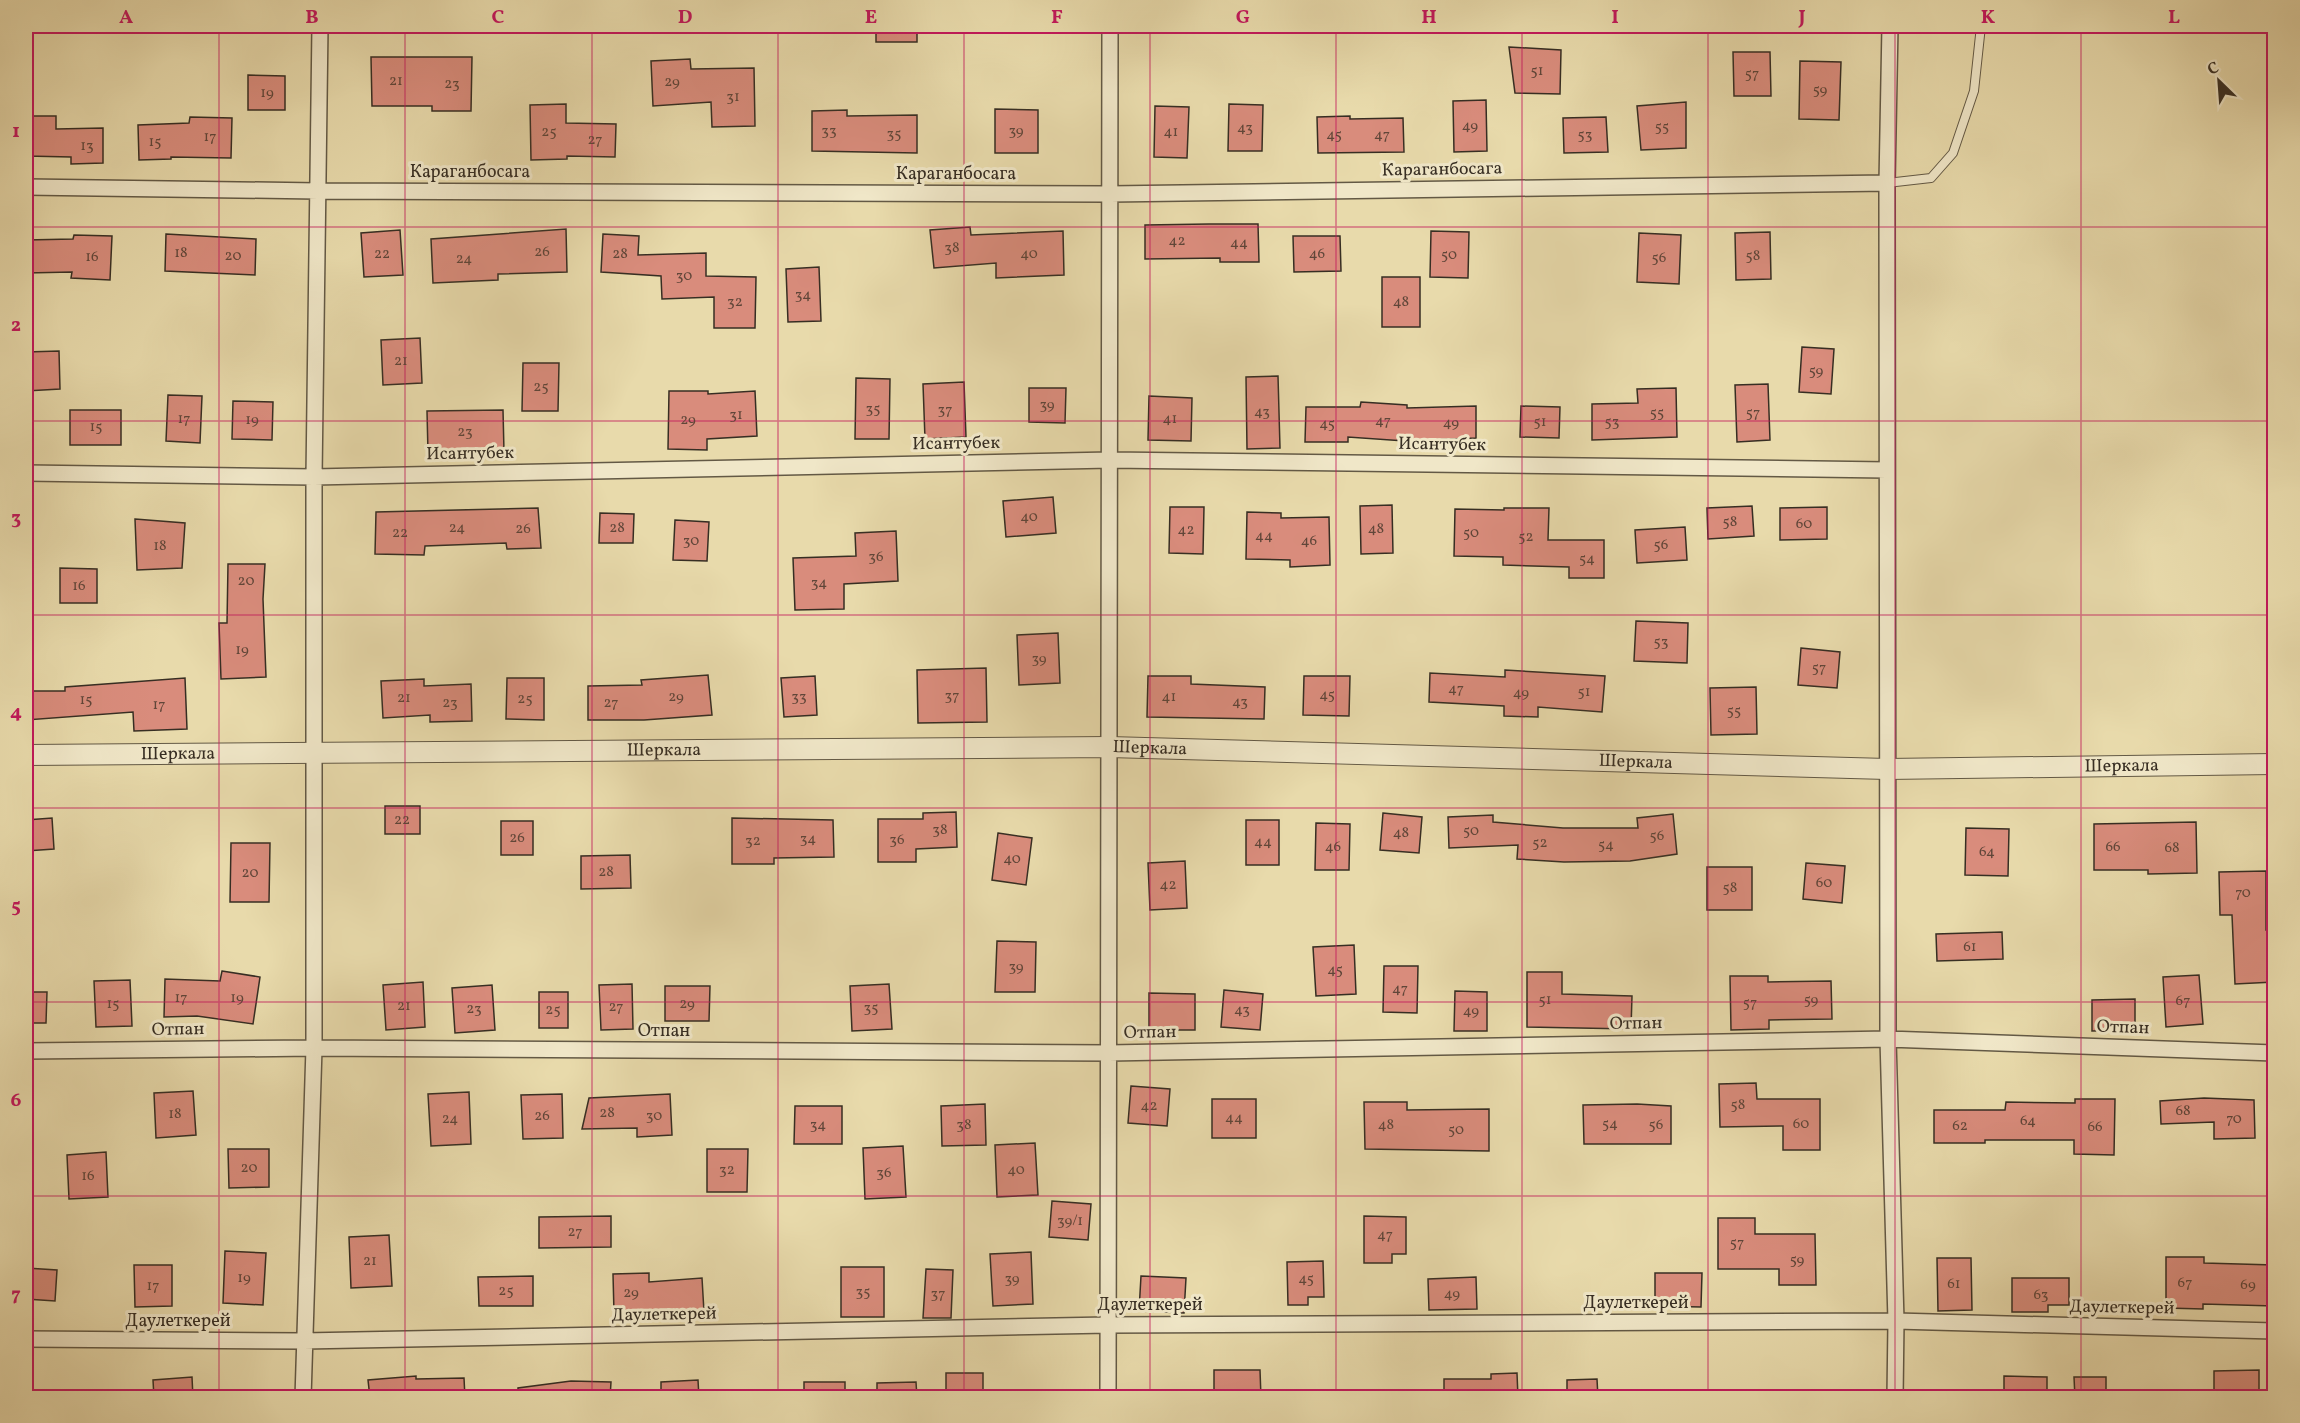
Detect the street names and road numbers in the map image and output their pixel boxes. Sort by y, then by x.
street label: Караганбосага [1381,156,1503,184]
street label: Караганбосага [410,160,530,185]
street label: Караганбосага [896,162,1016,187]
street label: Исантубек [912,431,1001,457]
street label: Исантубек [1398,432,1487,458]
street label: Исантубек [426,441,515,467]
street label: Шеркала [1112,735,1188,762]
street label: Шеркала [627,738,701,763]
street label: Шеркала [141,741,215,767]
street label: Шеркала [1598,748,1673,775]
street label: Шеркала [2084,753,2159,779]
street label: Отпан [1609,1011,1663,1037]
street label: Отпан [2096,1015,2150,1041]
street label: Отпан [151,1017,205,1043]
street label: Отпан [638,1019,690,1044]
street label: Отпан [1123,1020,1177,1046]
street label: Даулеткерей [1583,1291,1689,1316]
street label: Даулеткерей [1097,1293,1203,1318]
street label: Даулеткерей [2069,1295,2175,1321]
street label: Даулеткерей [611,1302,717,1328]
street label: Даулеткерей [125,1309,231,1334]

